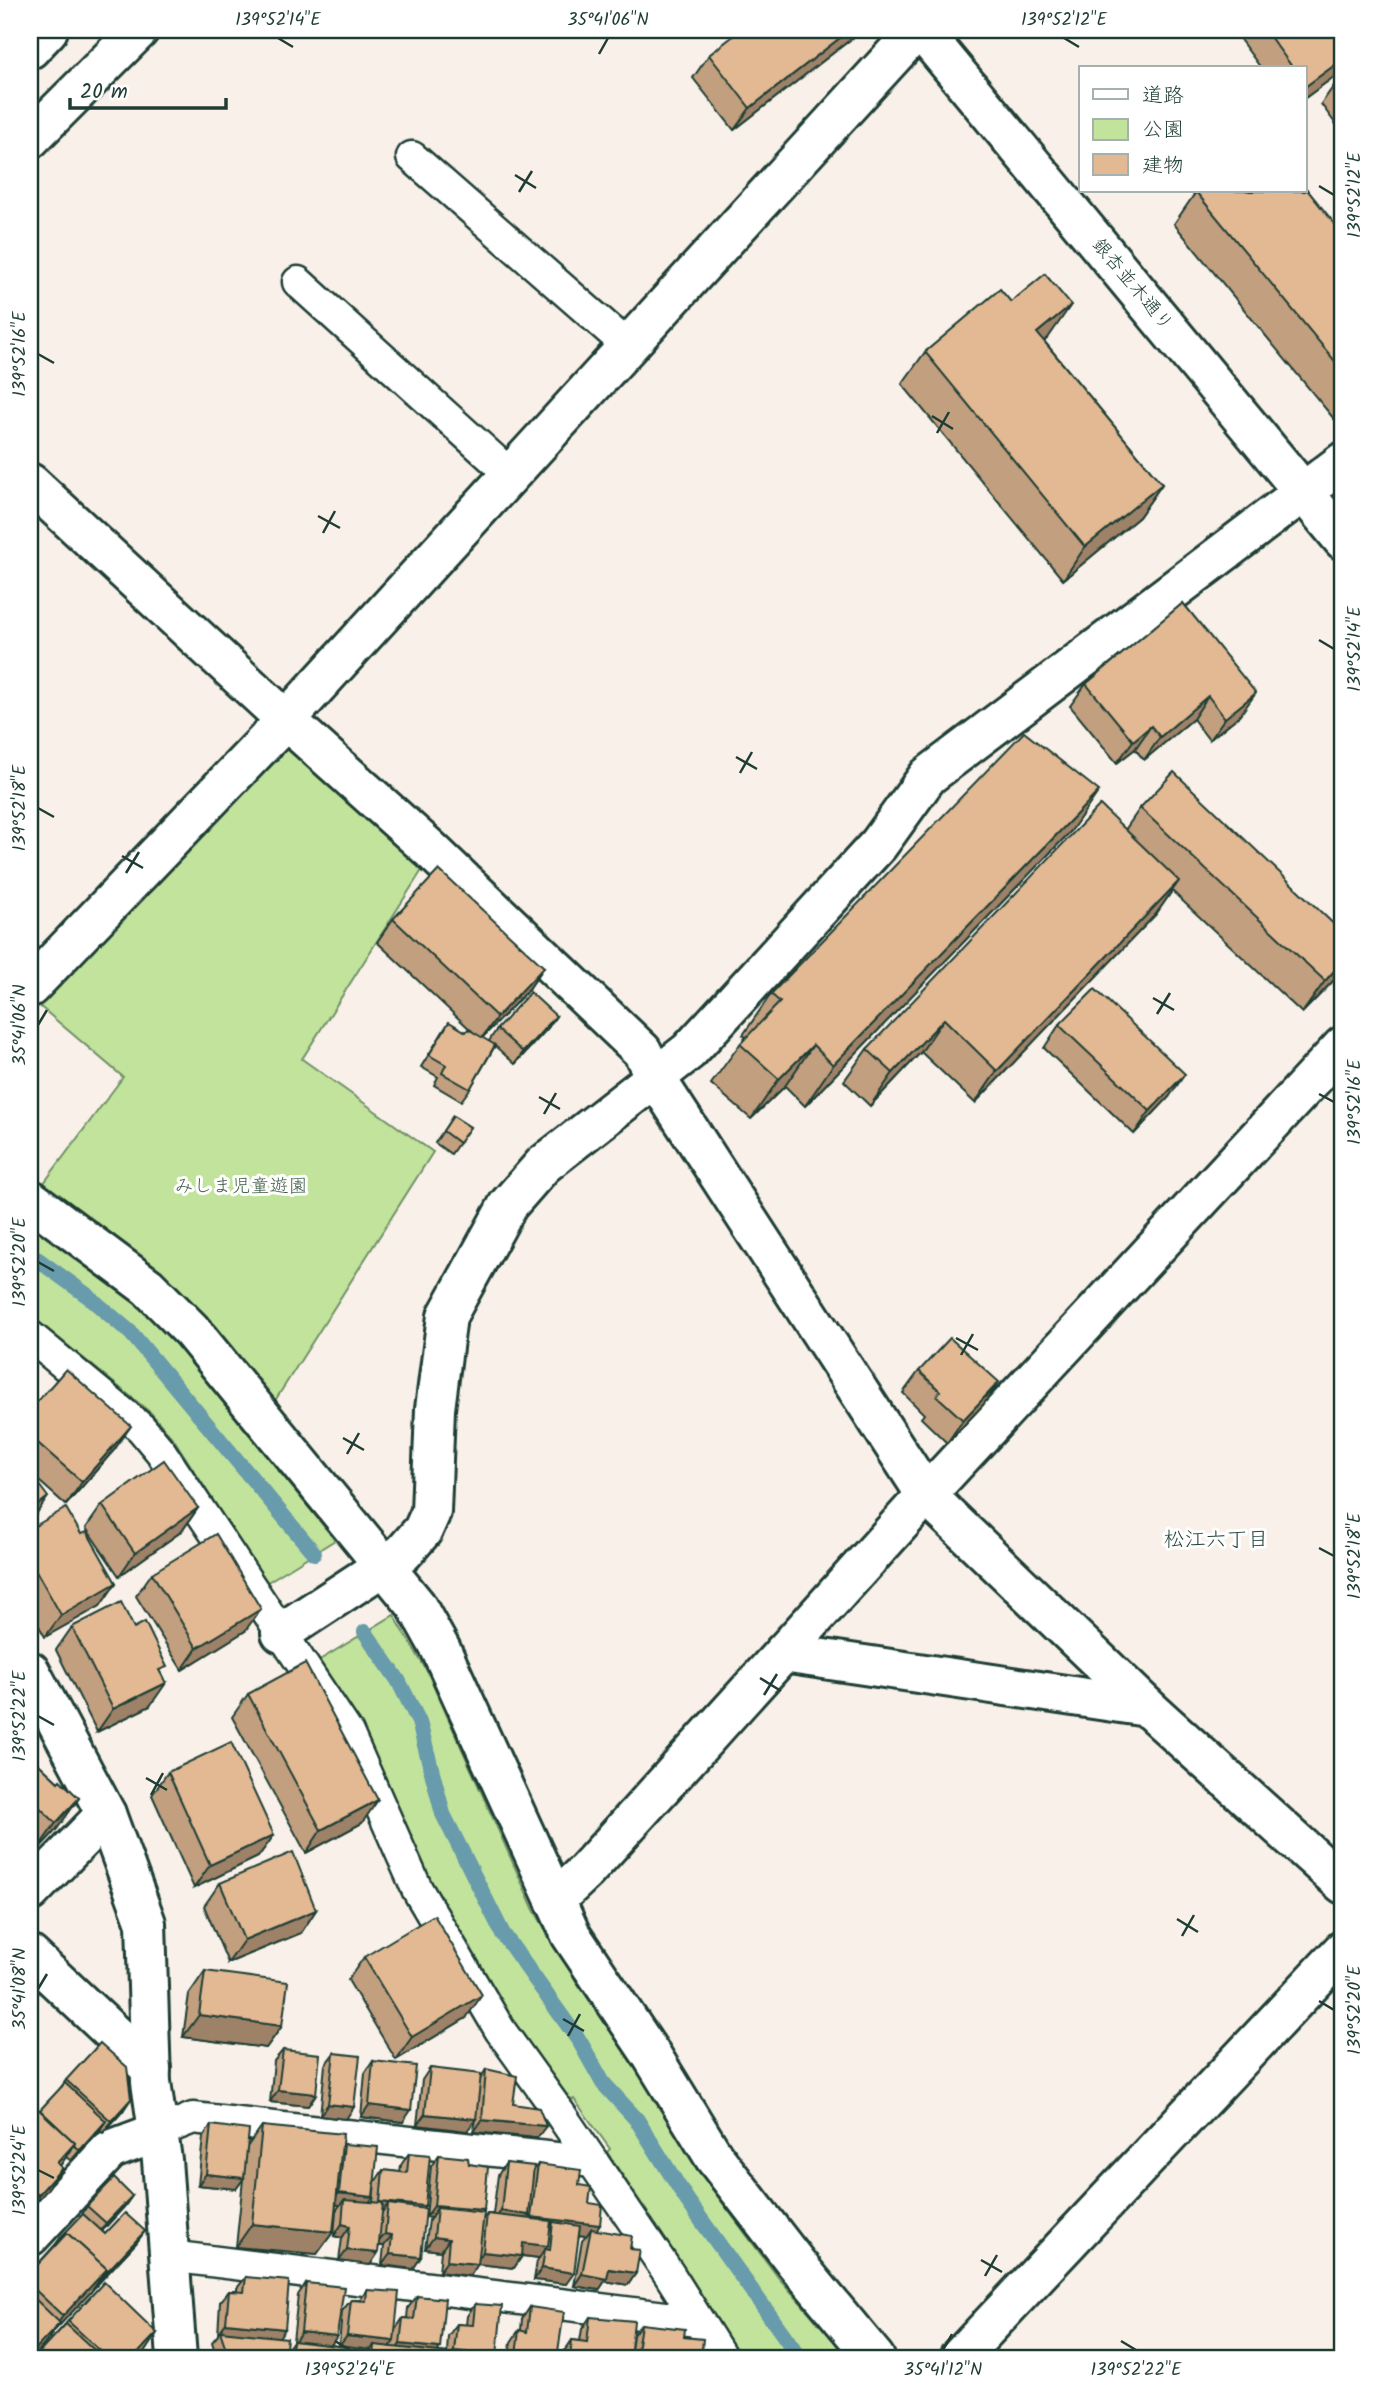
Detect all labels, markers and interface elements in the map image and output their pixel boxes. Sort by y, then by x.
text: 139°52'14"E [235,6,321,35]
text: 35°41'06"N [567,6,649,35]
text: 139°52'12"E [1021,6,1108,35]
scale bar [70,66,226,110]
legend [1079,66,1306,192]
text: 20 m [80,76,128,109]
text: 道路 [1142,80,1184,113]
text: 公園 [1142,114,1184,147]
text: 建物 [1142,150,1184,183]
text: 139°52'12"E [1341,151,1370,238]
street label: 銀杏並木通り [1084,232,1180,338]
text: 139°52'16"E [6,311,35,397]
text: 139°52'14"E [1341,606,1370,692]
text: 139°52'18"E [6,764,35,851]
text: 35°41'06"N [6,984,35,1066]
text: 139°52'16"E [1341,1059,1370,1145]
park label: みしま児童遊園 [174,1172,308,1202]
text: 139°52'20"E [6,1217,35,1307]
text: 139°52'18"E [1341,1512,1370,1599]
district label: 松江六丁目 [1164,1524,1269,1557]
text: 139°52'22"E [6,1670,35,1761]
text: 35°41'08"N [6,1948,35,2030]
text: 139°52'20"E [1341,1965,1370,2055]
text: 139°52'24"E [6,2124,35,2215]
text: 139°52'24"E [305,2356,396,2385]
text: 35°41'12"N [904,2356,982,2385]
text: 139°52'22"E [1091,2356,1182,2385]

